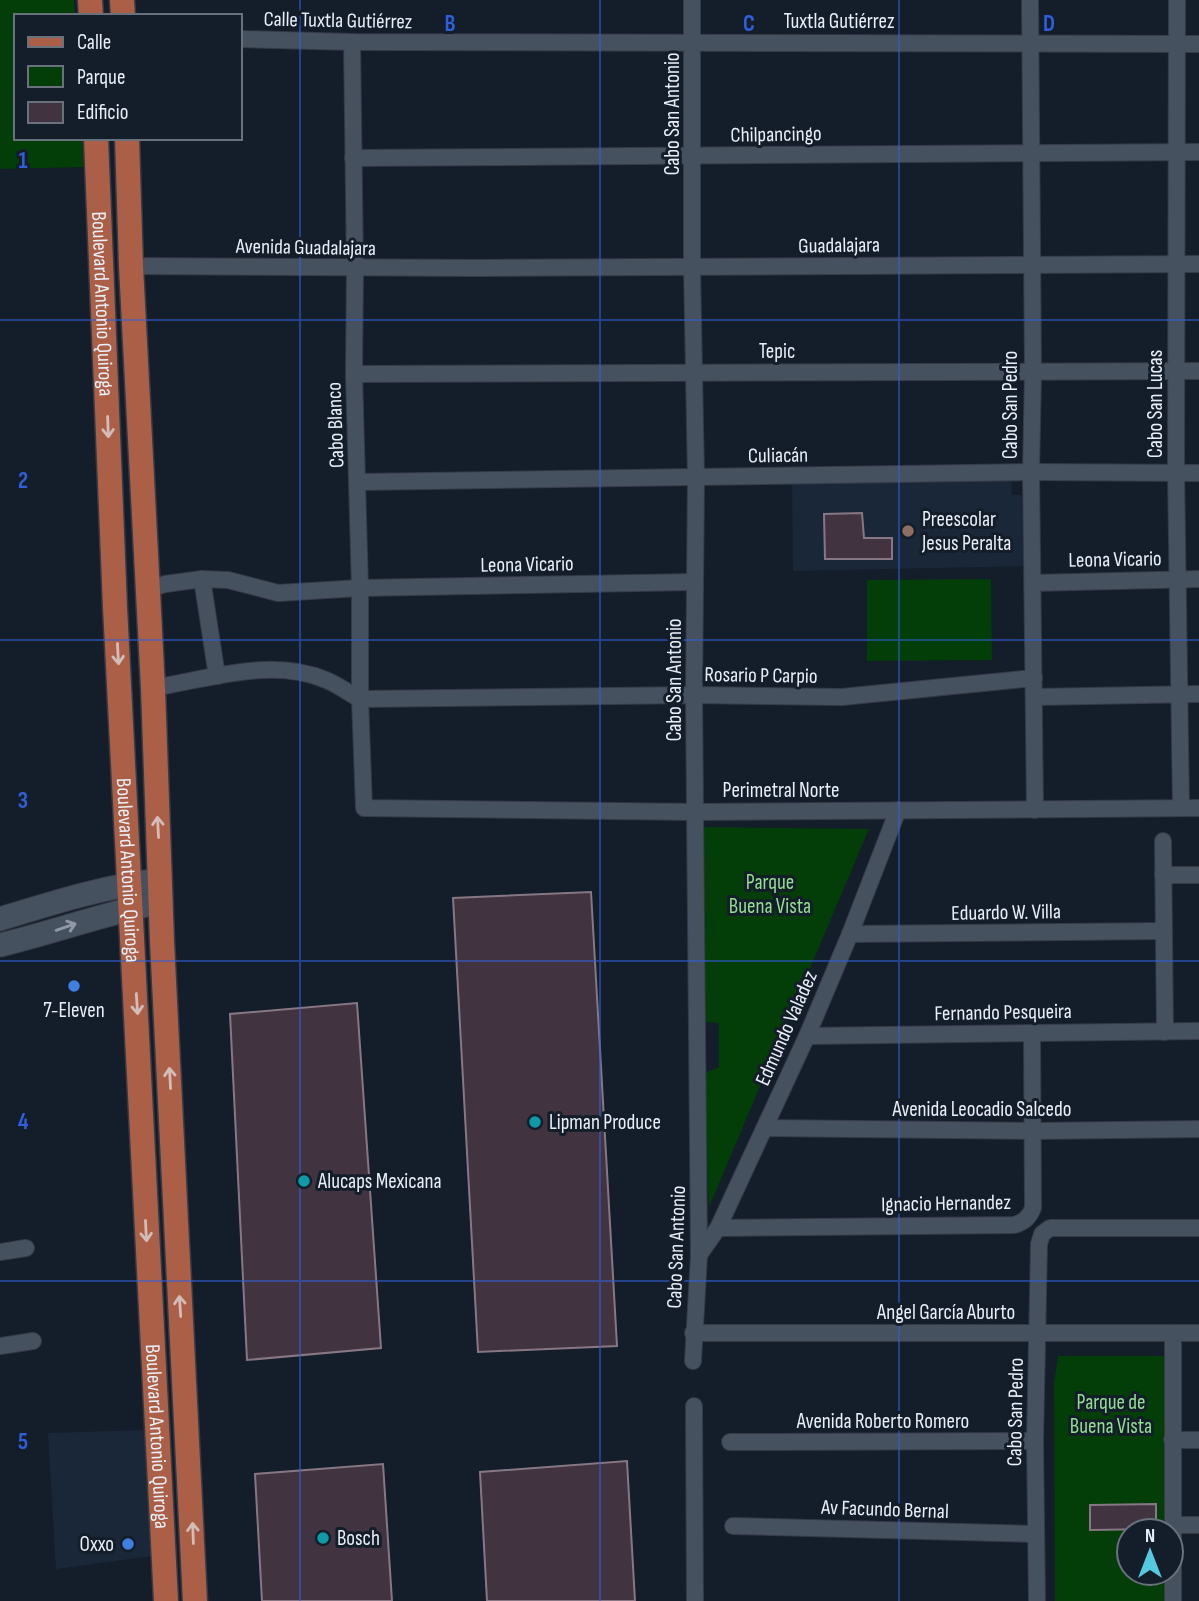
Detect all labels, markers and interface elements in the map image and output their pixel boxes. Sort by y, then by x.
street label: Calle Tuxtla Gutiérrez [264,7,413,34]
street label: Tuxtla Gutiérrez [783,9,895,34]
text: B [445,10,456,38]
text: C [743,10,755,38]
text: D [1043,10,1055,38]
legend [14,14,242,140]
text: Calle [77,30,111,55]
street label: Cabo San Antonio [660,52,685,176]
text: Parque [77,65,125,90]
text: Edificio [77,100,128,125]
street label: Chilpancingo [730,121,822,148]
text: 1 [18,147,28,175]
street label: Boulevard Antonio Quiroga [86,211,118,397]
street label: Guadalajara [798,232,880,259]
street label: Avenida Guadalajara [235,234,376,261]
street label: Tepic [759,339,795,364]
street label: Cabo San Lucas [1143,350,1168,458]
street label: Cabo San Pedro [998,351,1023,459]
street label: Cabo Blanco [322,382,349,468]
one-way arrow [102,415,115,438]
street label: Culiacán [748,442,808,469]
text: 2 [18,467,28,495]
place label: Preescolar Jesus Peralta [921,507,1011,556]
marker: Preescolar Jesus Peralta [900,523,916,539]
street label: Leona Vicario [1068,546,1162,573]
street label: Leona Vicario [480,551,574,578]
street label: Cabo San Antonio [662,618,687,742]
one-way arrow [112,642,125,665]
street label: Rosario P Carpio [704,662,818,689]
street label: Boulevard Antonio Quiroga [111,777,145,963]
street label: Perimetral Norte [723,778,839,803]
text: 3 [18,787,28,815]
one-way arrow [151,815,164,838]
park label: Parque Buena Vista [729,870,811,919]
street label: Eduardo W. Villa [951,899,1061,926]
one-way arrow [54,920,76,932]
street label: Edmundo Valadez [750,967,823,1089]
marker: 7-Eleven [66,978,82,994]
one-way arrow [130,992,143,1015]
place label: 7-Eleven [43,998,105,1023]
street label: Fernando Pesqueira [934,999,1072,1026]
one-way arrow [163,1067,176,1090]
street label: Avenida Leocadio Salcedo [891,1097,1072,1122]
text: 4 [18,1108,29,1136]
place label: Lipman Produce [549,1110,661,1135]
marker: Lipman Produce [527,1114,543,1130]
place label: Alucaps Mexicana [317,1169,442,1194]
marker: Alucaps Mexicana [296,1173,312,1189]
street label: Cabo San Antonio [662,1185,691,1309]
street label: Ignacio Hernandez [881,1190,1012,1217]
one-way arrow [140,1219,153,1242]
one-way arrow [173,1295,186,1317]
street label: Angel García Aburto [876,1300,1015,1325]
street label: Boulevard Antonio Quiroga [140,1344,174,1529]
street label: Cabo San Pedro [1002,1358,1029,1466]
park label: Parque de Buena Vista [1070,1390,1152,1439]
street label: Avenida Roberto Romero [796,1409,969,1434]
text: 5 [18,1428,28,1456]
street label: Av Facundo Bernal [820,1495,949,1524]
north arrow [1115,1517,1185,1587]
one-way arrow [186,1522,199,1545]
text: N [1145,1525,1155,1548]
place label: Bosch [337,1526,380,1551]
marker: Bosch [315,1530,331,1546]
place label: Oxxo [80,1532,114,1557]
marker: Oxxo [120,1536,136,1552]

